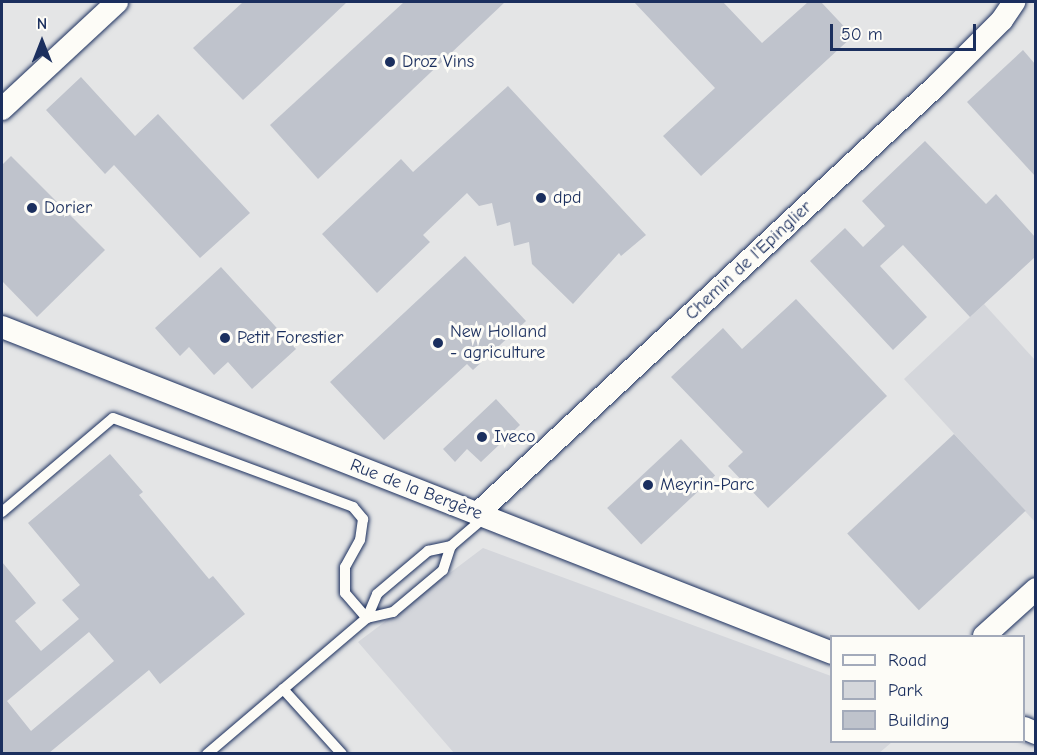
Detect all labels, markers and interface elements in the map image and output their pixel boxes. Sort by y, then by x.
north arrow [12,12,72,72]
scale bar [833,12,978,50]
text: N [37,15,47,33]
text: 50 m [841,24,883,45]
place label: Droz Vins [402,51,474,73]
marker: Droz Vins [383,55,397,69]
place label: dpd [553,187,582,209]
marker: dpd [534,191,548,205]
place label: Dorier [44,197,92,219]
street label: Chemin de l'Epinglier [681,197,817,325]
marker: Dorier [25,201,39,215]
place label: New Holland - agriculture [450,322,547,364]
place label: Petit Forestier [237,327,343,349]
marker: Petit Forestier [218,331,232,345]
marker: New Holland - agriculture [431,336,445,350]
place label: Iveco [494,426,535,448]
marker: Iveco [475,430,489,444]
street label: Rue de la Bergère [347,455,485,525]
place label: Meyrin-Parc [660,474,754,496]
marker: Meyrin-Parc [641,478,655,492]
legend [830,635,1025,743]
text: Road [888,650,927,671]
text: Park [888,680,922,701]
text: Building [888,710,950,731]

